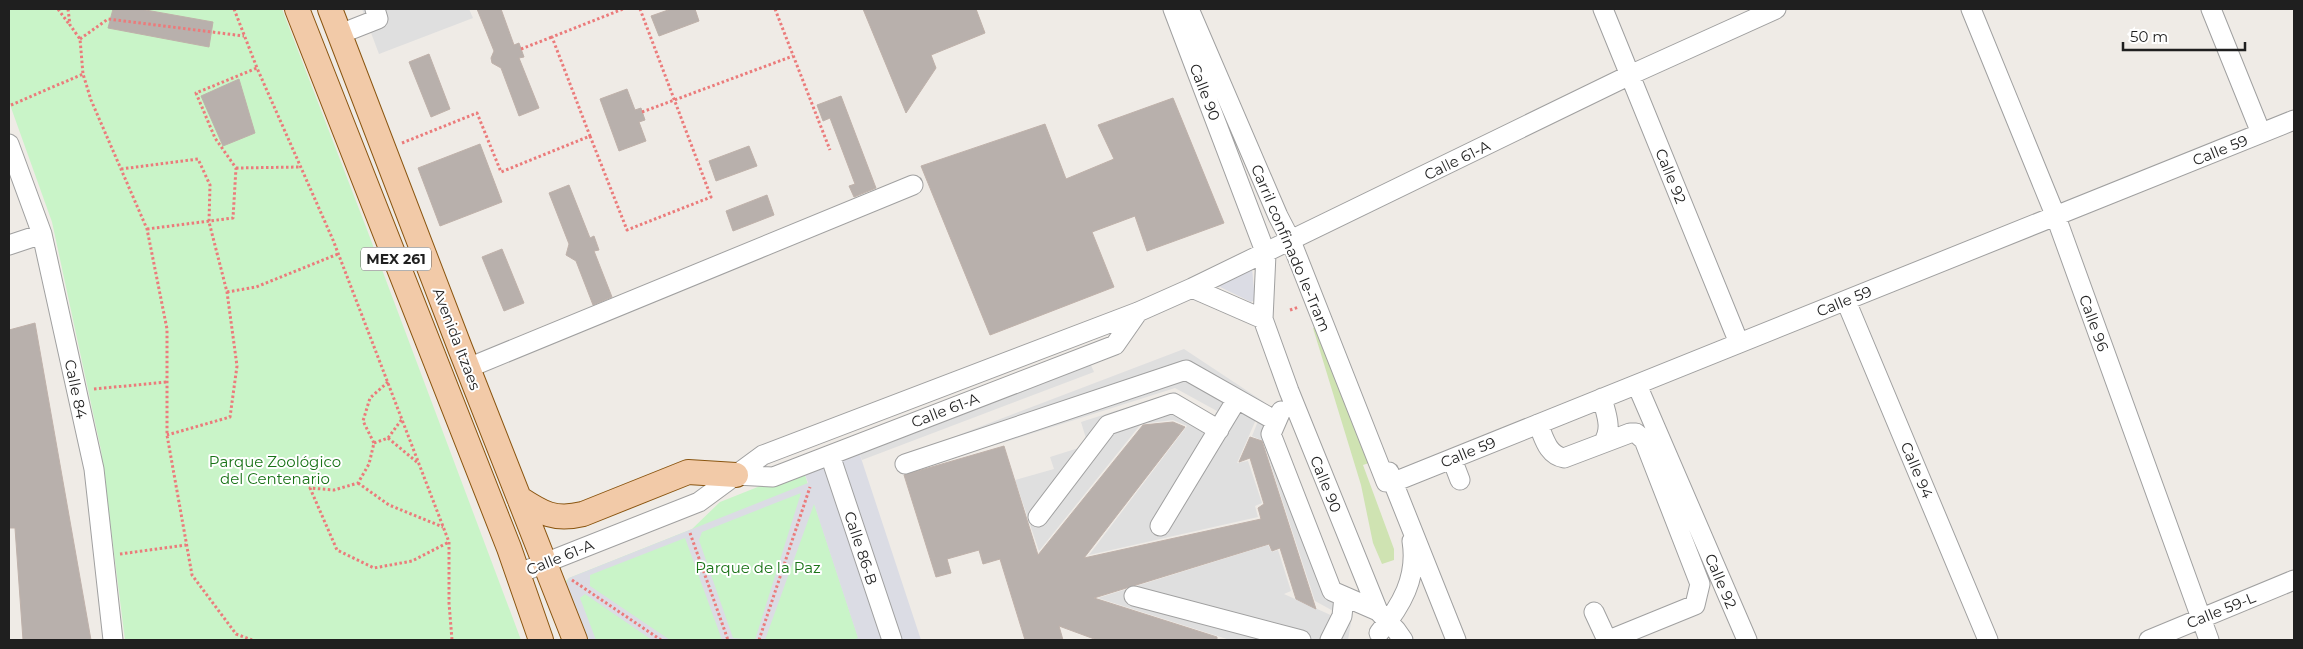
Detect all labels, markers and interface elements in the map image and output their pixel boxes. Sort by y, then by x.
scale bar [2123,20,2246,52]
text: 50 m [2130,27,2168,46]
street label: Calle 90 [1185,61,1225,123]
street label: Calle 59 [2190,130,2250,170]
street label: Calle 61-A [1421,136,1493,184]
street label: Calle 92 [1651,146,1691,206]
street label: Carril confinado Ie-Tram [1247,161,1335,335]
road number: MEX 261 [361,248,431,270]
street label: Calle 59 [1814,281,1874,321]
street label: Avenida Itzaes [429,285,485,393]
street label: Calle 96 [2075,292,2113,354]
street label: Calle 84 [60,358,92,420]
street label: Calle 61-A [908,388,982,432]
street label: Calle 59 [1438,432,1498,472]
street label: Calle 94 [1897,439,1937,501]
park label: Parque Zoológico del Centenario [209,452,341,488]
street label: Calle 90 [1306,453,1346,515]
street label: Calle 86-B [840,509,882,587]
street label: Calle 61-A [523,535,597,579]
street label: Calle 92 [1701,551,1741,611]
park label: Parque de la Paz [695,558,821,577]
street label: Calle 59-L [2184,588,2258,632]

